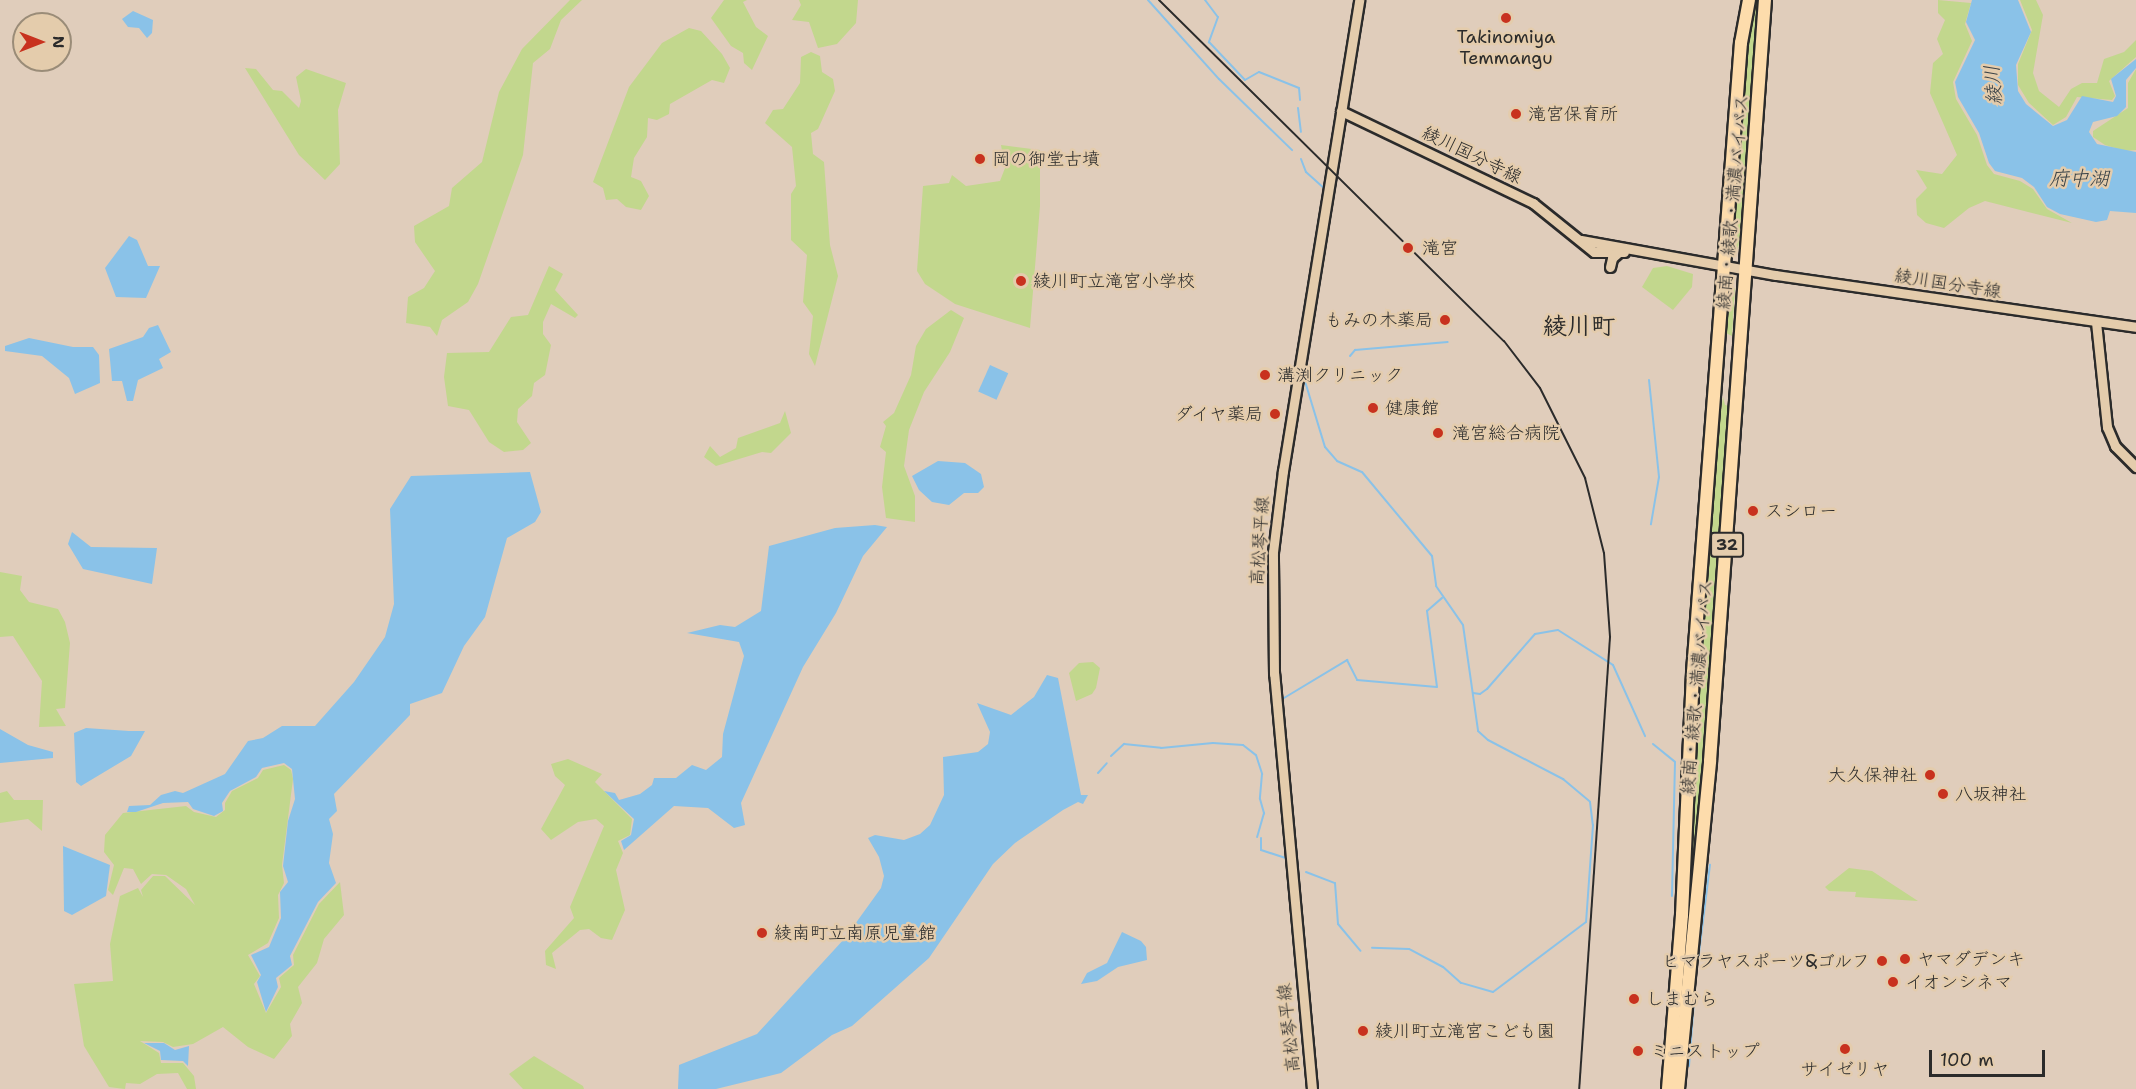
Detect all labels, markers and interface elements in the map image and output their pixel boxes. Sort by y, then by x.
marker: Takinomiya Temmangu [1499,11,1513,25]
north arrow [12,12,72,72]
place label: Takinomiya Temmangu [1457,27,1555,70]
text: N [48,36,69,48]
water label: 綾川 [1980,64,2006,106]
street label: 綾南・綾歌・満濃バイパス [1713,93,1753,311]
place label: 滝宮保育所 [1528,103,1618,125]
marker: 滝宮保育所 [1509,107,1523,121]
street label: 綾川国分寺線 [1419,122,1525,188]
place label: 岡の御堂古墳 [992,148,1100,170]
marker: 岡の御堂古墳 [973,152,987,166]
water label: 府中湖 [2049,166,2109,190]
place label: 滝宮 [1422,237,1458,259]
marker: 滝宮 [1399,239,1417,257]
street label: 綾川国分寺線 [1893,265,2003,303]
place label: 綾川町立滝宮小学校 [1033,270,1195,292]
marker: 綾川町立滝宮小学校 [1014,274,1028,288]
place label: もみの木薬局 [1325,309,1433,331]
marker: もみの木薬局 [1438,313,1452,327]
district label: 綾川町 [1543,313,1615,341]
place label: 溝渕クリニック [1277,364,1403,386]
marker: 溝渕クリニック [1258,368,1272,382]
place label: 健康館 [1385,397,1439,419]
marker: 健康館 [1366,401,1380,415]
place label: ダイヤ薬局 [1173,403,1263,425]
marker: ダイヤ薬局 [1268,407,1282,421]
place label: 滝宮総合病院 [1452,422,1560,444]
marker: 滝宮総合病院 [1429,424,1447,442]
street label: 高松琴平線 [1246,495,1274,587]
place label: スシロー [1765,500,1837,522]
marker: スシロー [1746,504,1760,518]
road number: 32 [1709,532,1745,558]
street label: 綾南・綾歌・満濃バイパス [1677,578,1717,796]
place label: 大久保神社 [1828,764,1918,786]
marker: 大久保神社 [1923,768,1937,782]
place label: 八坂神社 [1955,783,2027,805]
marker: 八坂神社 [1936,787,1950,801]
place label: 綾南町立南原児童館 [774,922,936,944]
marker: 綾南町立南原児童館 [755,926,769,940]
place label: ヤマダデンキ [1917,948,2025,970]
place label: ヒマラヤスポーツ&ゴルフ [1661,950,1870,972]
marker: ヤマダデンキ [1898,952,1912,966]
marker: ヒマラヤスポーツ&ゴルフ [1875,954,1889,968]
place label: イオンシネマ [1905,971,2013,993]
marker: イオンシネマ [1886,975,1900,989]
street label: 高松琴平線 [1274,982,1304,1074]
place label: しまむら [1646,988,1718,1010]
marker: しまむら [1627,992,1641,1006]
place label: 綾川町立滝宮こども園 [1375,1020,1555,1042]
marker: 綾川町立滝宮こども園 [1356,1024,1370,1038]
scale bar [1932,1038,2048,1076]
place label: ミニストップ [1650,1040,1758,1062]
marker: サイゼリヤ [1838,1042,1852,1056]
marker: ミニストップ [1631,1044,1645,1058]
text: 100 m [1940,1048,1994,1072]
place label: サイゼリヤ [1800,1058,1890,1080]

